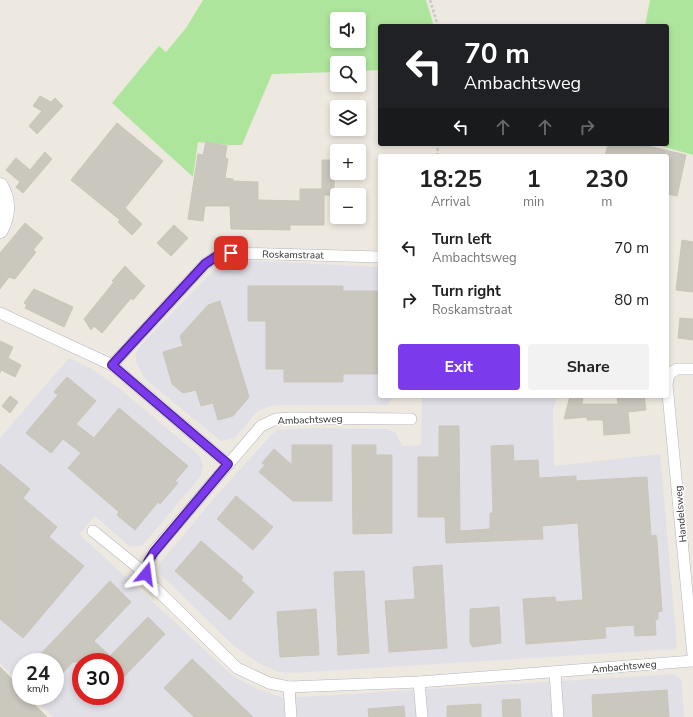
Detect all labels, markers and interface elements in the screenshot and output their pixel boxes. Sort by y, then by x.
map controls [330,12,366,224]
button: sound [330,12,366,48]
text: 70 m [464,35,530,73]
icon: left [398,40,450,92]
button: search [330,56,366,92]
text: Ambachtsweg [464,71,581,95]
button: layers [330,100,366,136]
icon: left [450,116,472,138]
icon: ahead [492,116,514,138]
icon: ahead [534,116,556,138]
icon: right [576,116,598,138]
button: + [330,144,366,180]
text: 18:25 [419,163,482,195]
text: 1 [526,163,541,195]
text: 230 [585,163,628,195]
button: − [330,188,366,224]
text: Arrival [431,193,470,211]
text: min [523,193,544,211]
text: m [601,193,612,211]
text: Turn left [432,229,491,249]
pin [214,236,248,270]
icon: left [398,237,420,259]
text: 70 m [614,238,649,258]
icon: arrive [220,242,242,264]
street label: Roskamstraat [262,247,324,263]
text: Ambachtsweg [432,249,517,267]
text: Turn right [432,281,501,301]
icon: right [398,289,420,311]
text: 80 m [614,290,649,310]
text: Roskamstraat [432,301,512,319]
button: Exit [398,344,520,390]
button: Share [528,344,649,390]
street label: Ambachtsweg [277,412,343,428]
street label: Handelsweg [672,485,690,543]
position arrow [125,553,167,595]
speed limit sign: 30 [72,653,124,705]
street label: Ambachtsweg [591,657,657,677]
text: 24 [26,660,50,687]
text: km/h [27,682,49,696]

